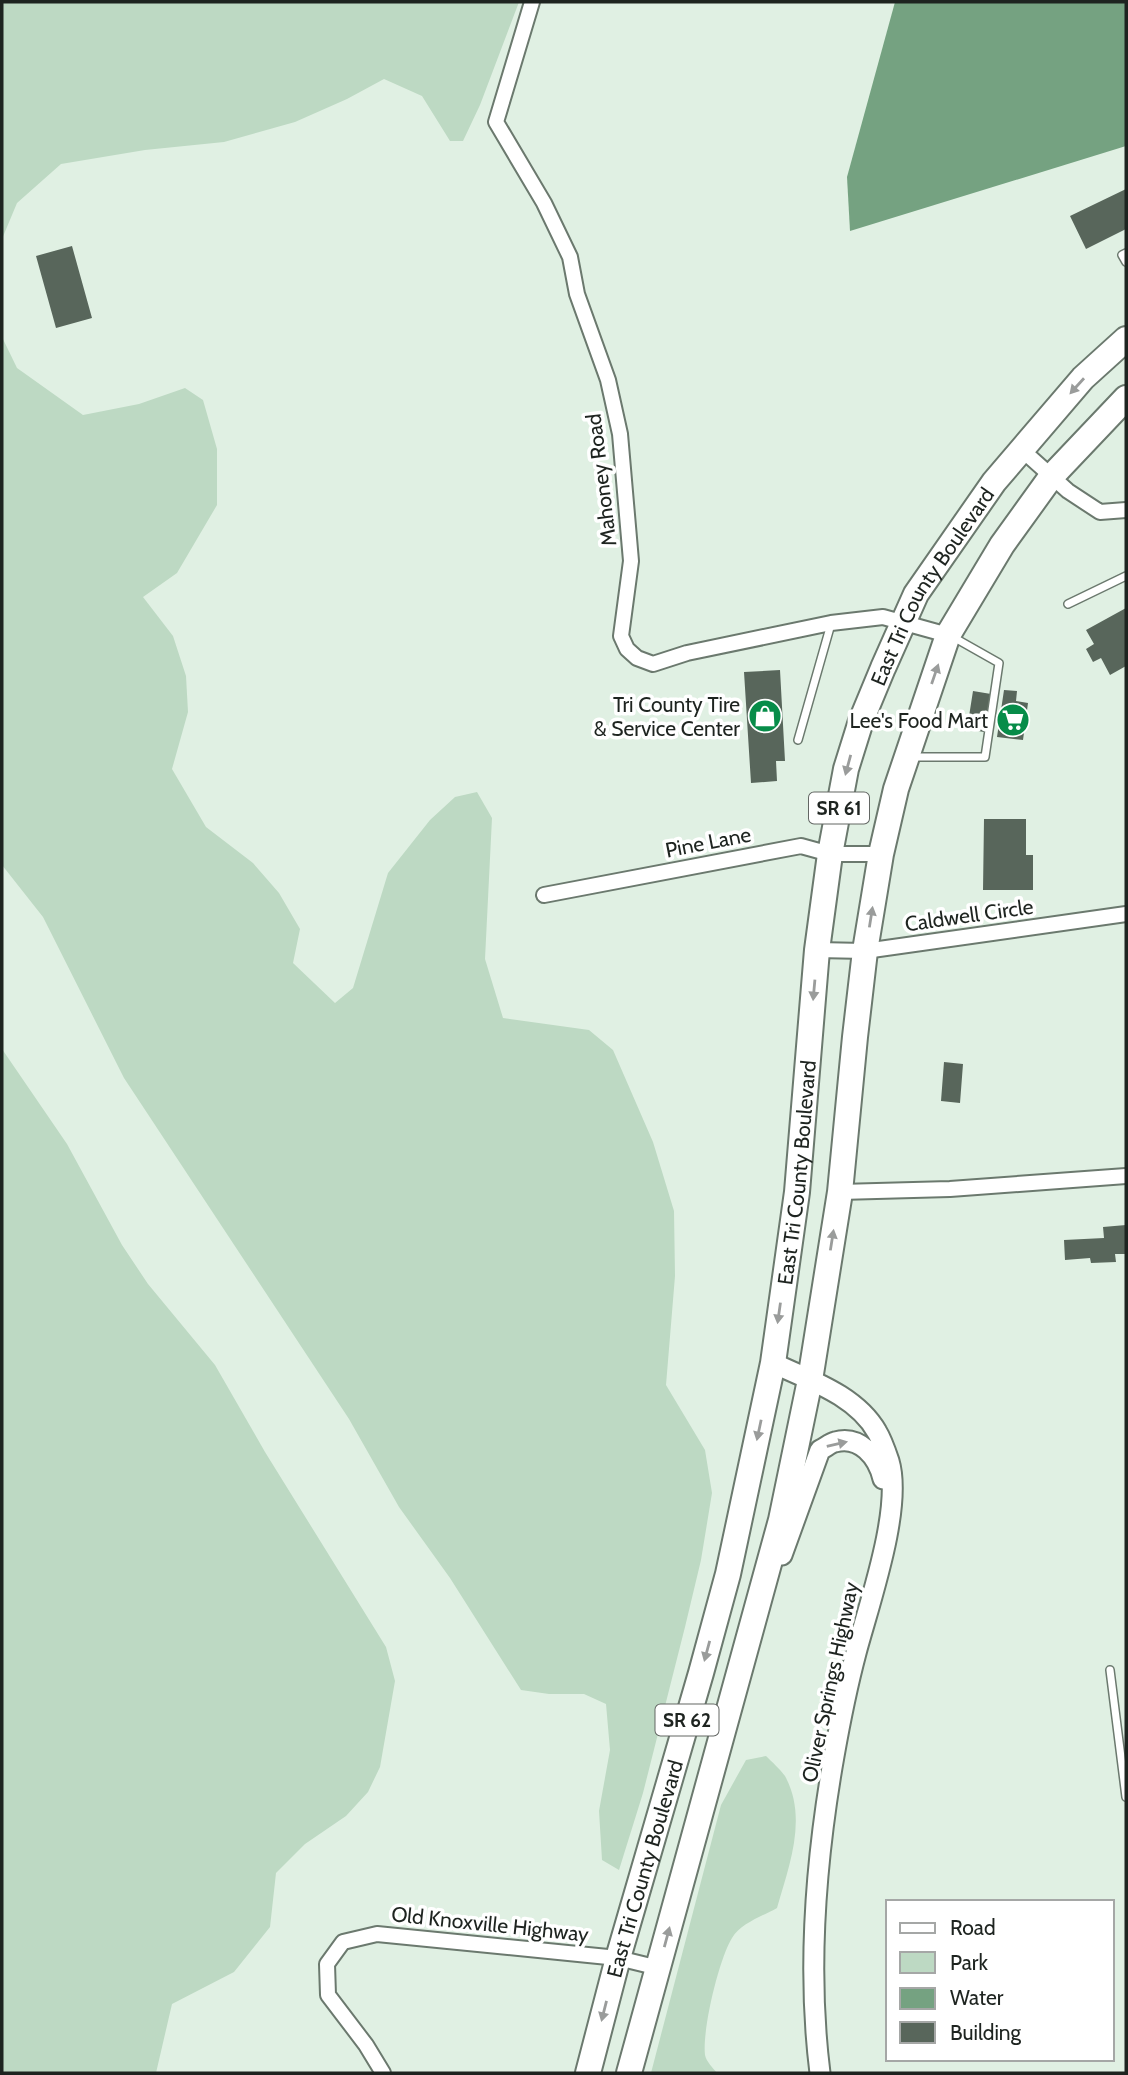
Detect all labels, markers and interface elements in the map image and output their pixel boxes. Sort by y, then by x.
one-way arrow [1069,377,1085,394]
street label: Mahoney Road [580,412,622,548]
street label: East Tri County Boulevard [865,482,999,689]
one-way arrow [930,663,941,684]
place label: Tri County Tire & Service Center [594,692,740,741]
shop icon: Tri County Tire & Service Center [746,697,784,735]
supermarket icon: Lee's Food Mart [994,701,1032,739]
place label: Lee's Food Mart [849,708,988,733]
one-way arrow [842,754,853,776]
road number: SR 61 [809,792,869,824]
street label: Pine Lane [663,821,753,863]
street label: Caldwell Circle [903,894,1035,936]
one-way arrow [866,906,877,928]
one-way arrow [808,979,819,1001]
street label: East Tri County Boulevard [772,1059,820,1286]
one-way arrow [827,1229,838,1251]
one-way arrow [774,1302,785,1324]
one-way arrow [753,1419,764,1441]
one-way arrow [827,1439,849,1450]
street label: Oliver Springs Highway [797,1579,864,1785]
one-way arrow [701,1640,712,1662]
road number: SR 62 [656,1704,718,1736]
street label: East Tri County Boulevard [601,1757,688,1980]
legend [886,1900,1114,2061]
street label: Old Knoxville Highway [390,1901,590,1947]
text: Road [950,1915,996,1940]
one-way arrow [662,1926,673,1948]
text: Park [950,1950,988,1975]
text: Water [950,1985,1004,2010]
one-way arrow [599,2001,609,2022]
text: Building [950,2020,1022,2045]

